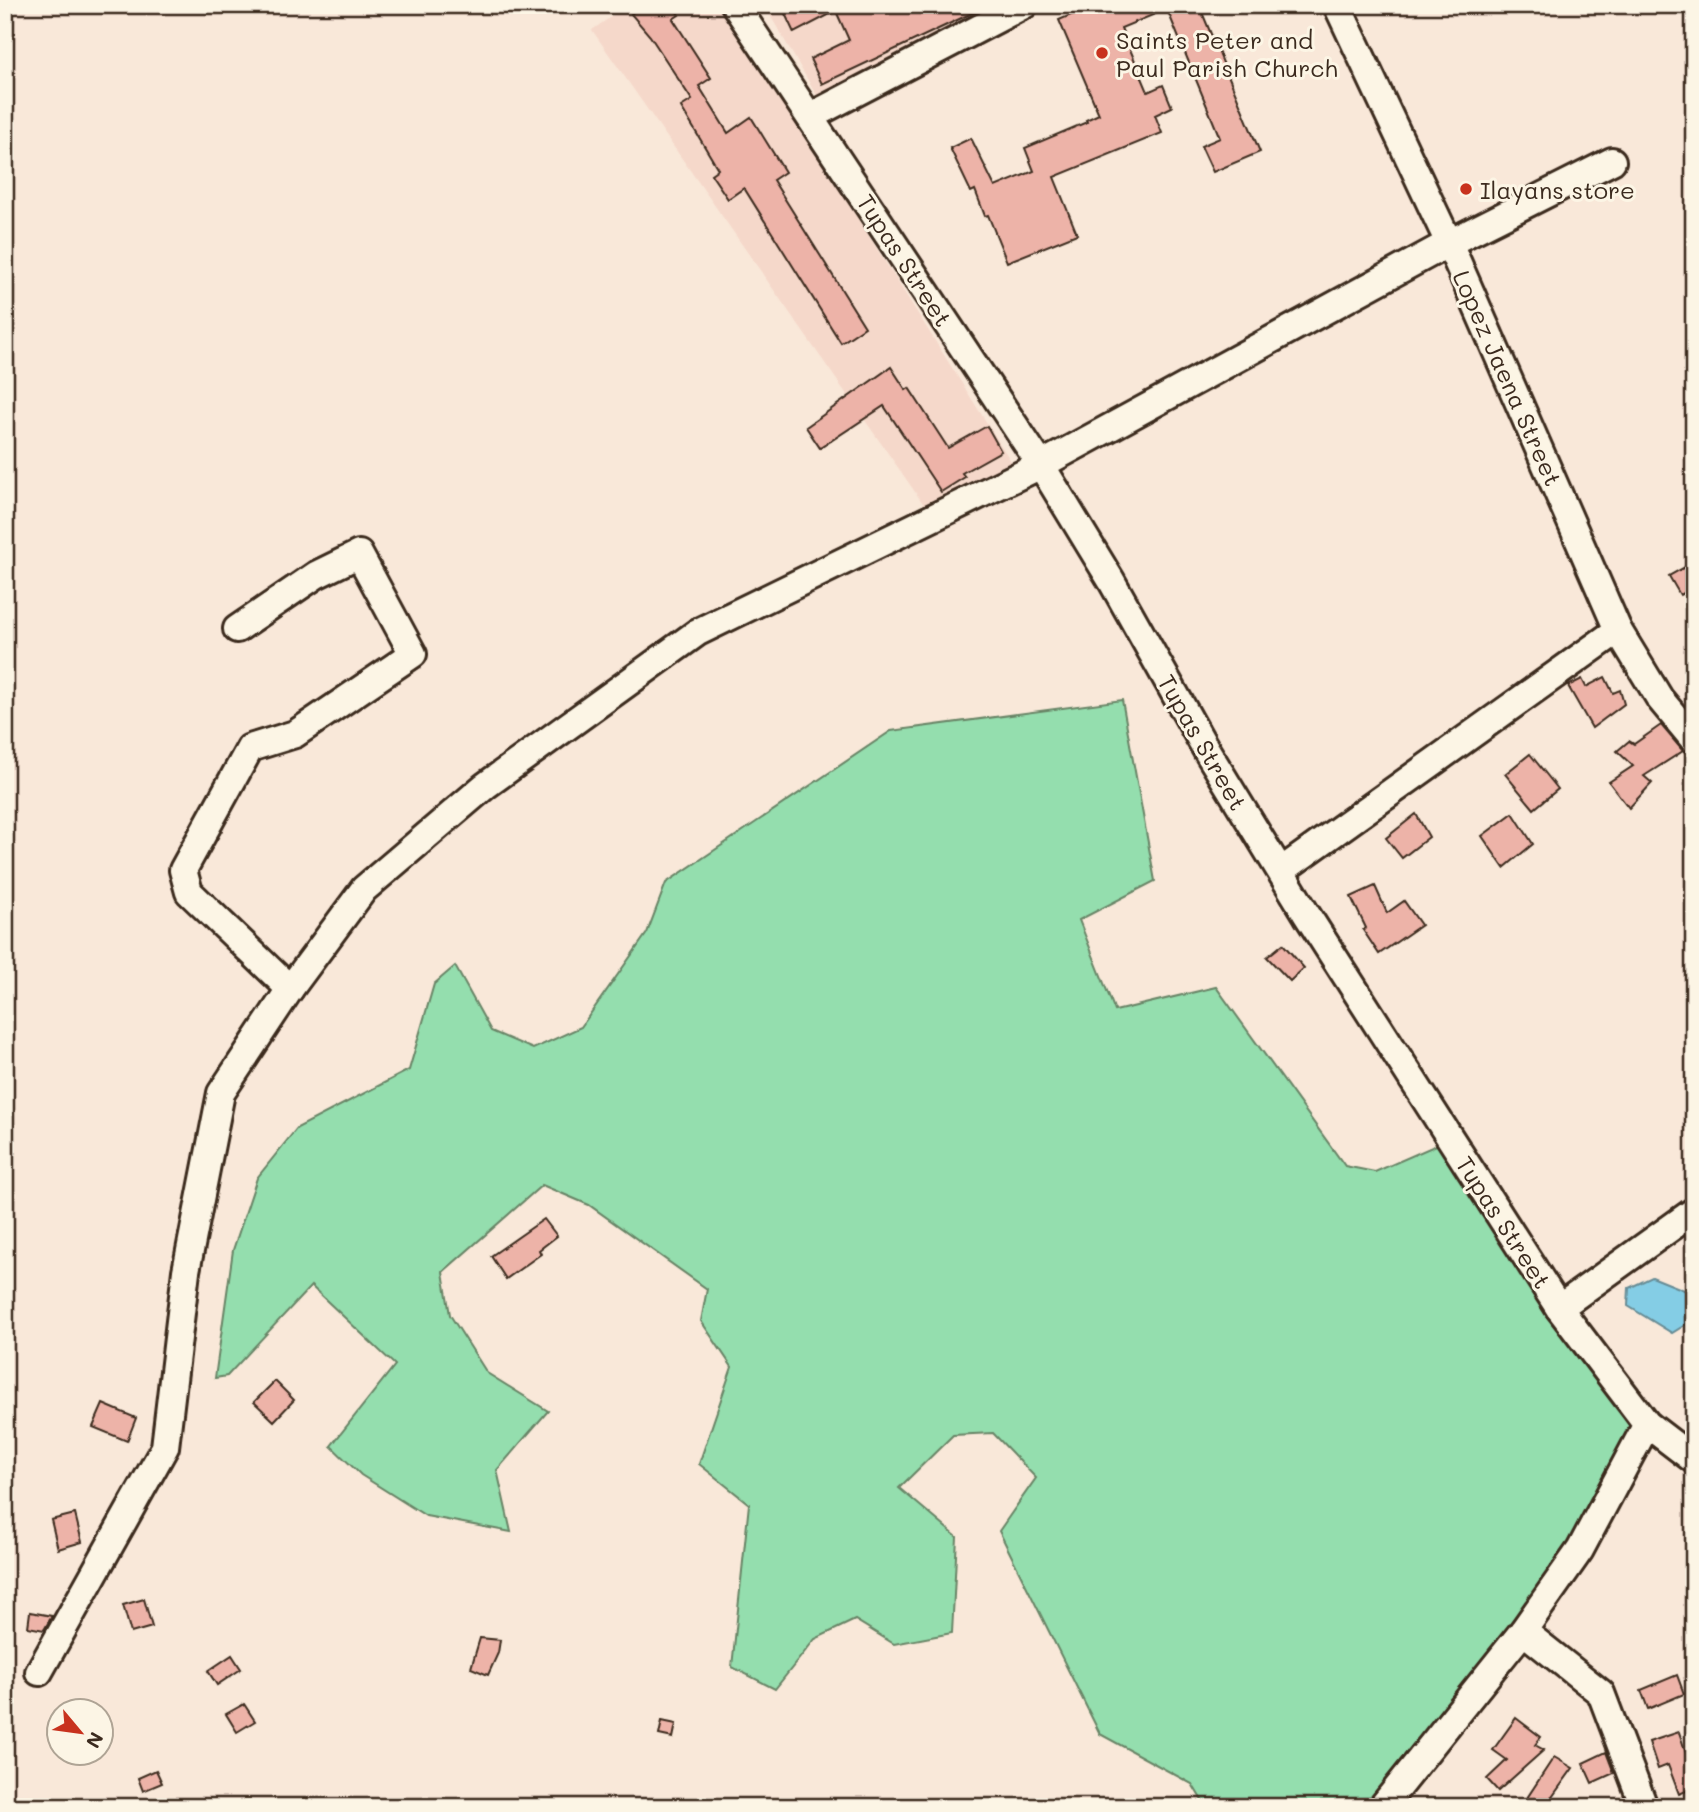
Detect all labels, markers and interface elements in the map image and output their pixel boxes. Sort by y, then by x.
place label: Saints Peter and Paul Parish Church [1116,24,1338,83]
marker: Saints Peter and Paul Parish Church [1094,45,1110,61]
place label: Ilayans store [1480,174,1635,205]
marker: Ilayans store [1458,181,1474,197]
street label: Tupas Street [851,188,959,332]
street label: Lopez Jaena Street [1446,265,1570,491]
street label: Tupas Street [1152,668,1254,816]
street label: Tupas Street [1450,1150,1558,1294]
north arrow [46,1696,116,1766]
text: N [81,1728,110,1753]

